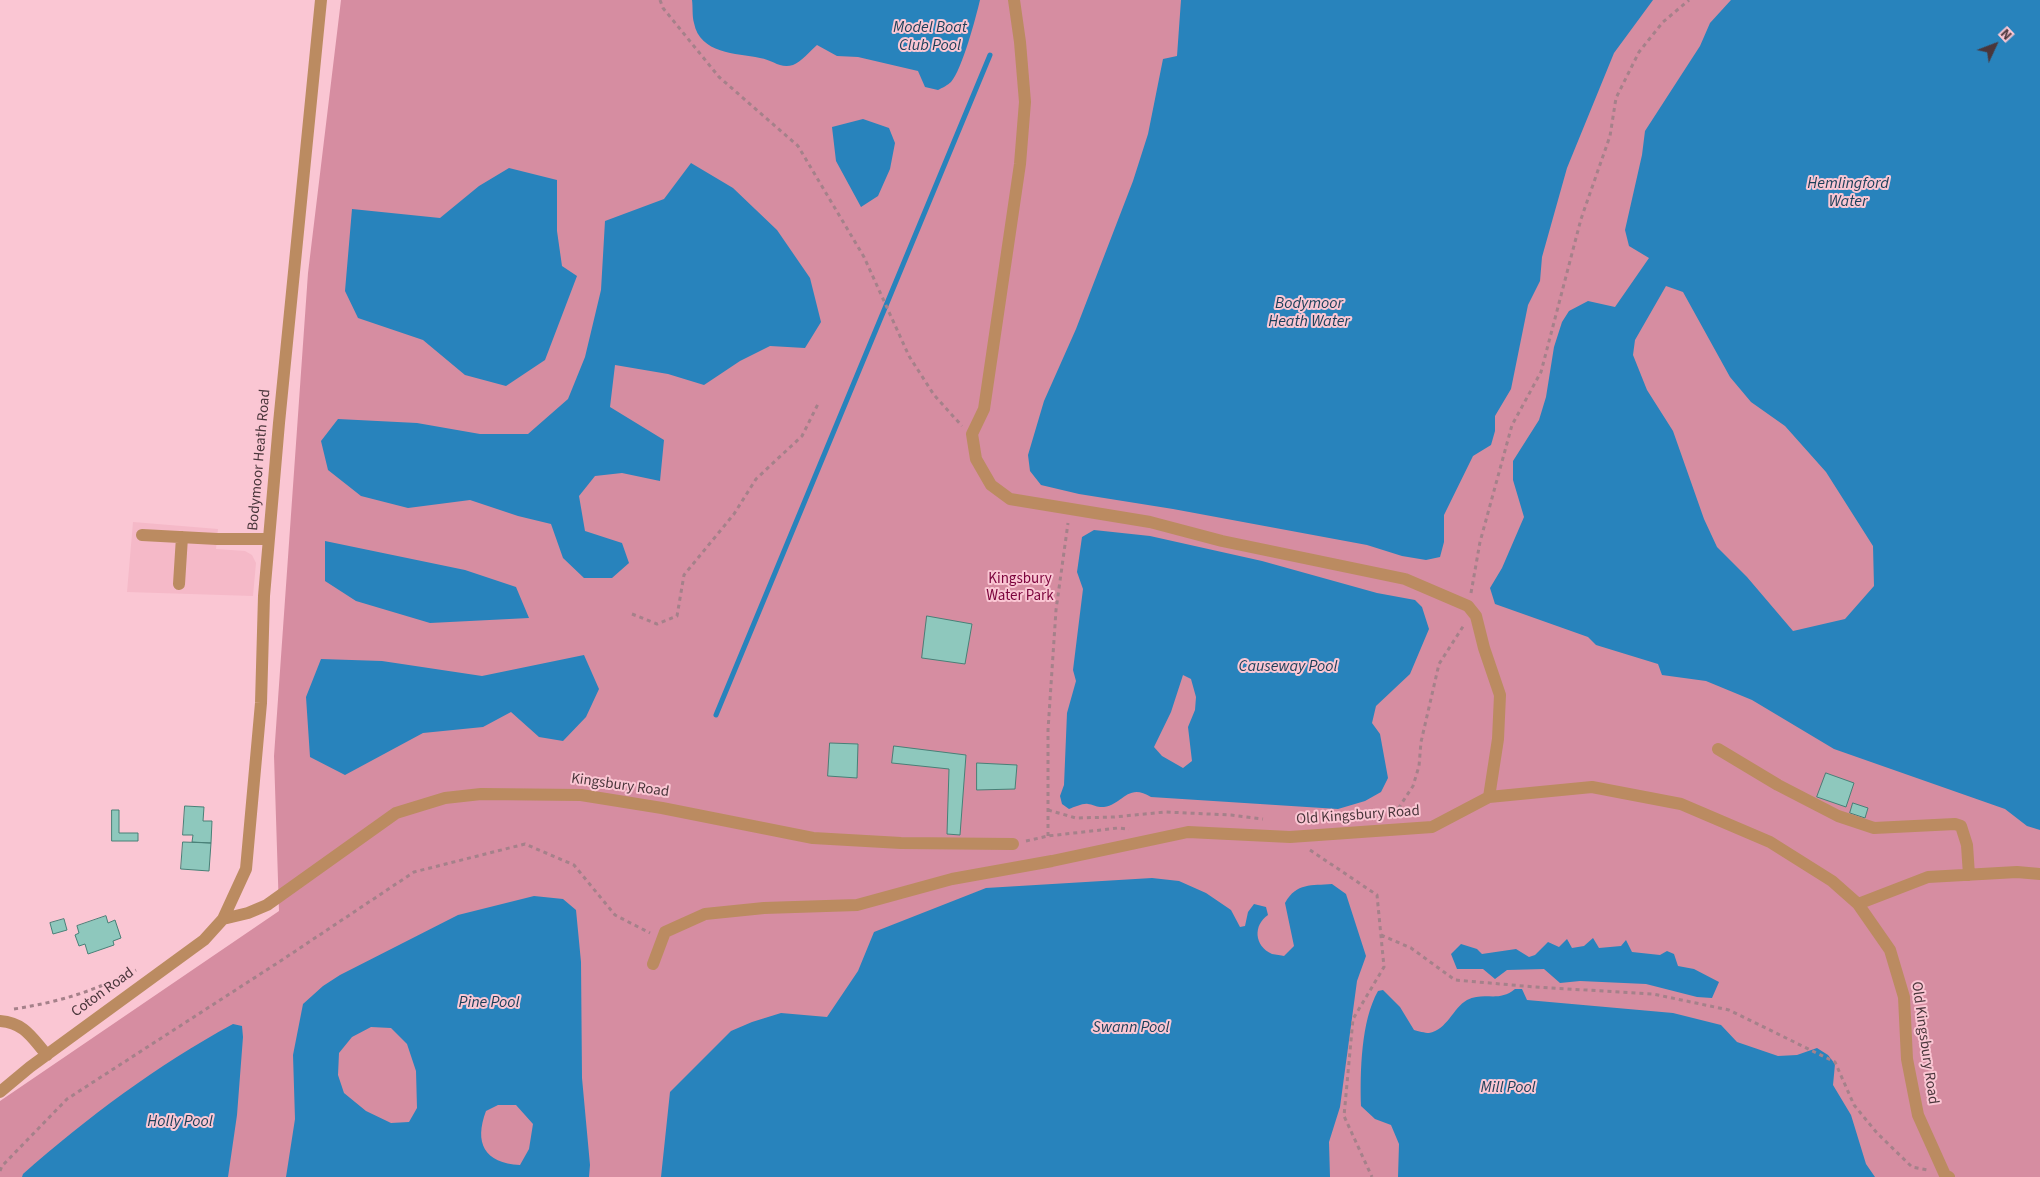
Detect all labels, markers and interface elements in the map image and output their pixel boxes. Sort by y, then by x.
water label: Model Boat Club Pool [893,18,967,56]
north arrow [1970,20,2020,70]
text: N [1995,25,2016,45]
water label: Hemlingford Water [1807,174,1889,212]
water label: Bodymoor Heath Water [1268,294,1350,332]
street label: Bodymoor Heath Road [245,389,275,531]
park label: Kingsbury Water Park [986,571,1054,606]
water label: Causeway Pool [1239,657,1337,677]
street label: Kingsbury Road [570,770,670,802]
street label: Old Kingsbury Road [1296,803,1420,829]
street label: Coton Road [68,964,138,1022]
street label: Old Kingsbury Road [1906,980,1942,1106]
water label: Pine Pool [459,993,519,1013]
water label: Swann Pool [1093,1018,1169,1038]
water label: Mill Pool [1480,1078,1536,1098]
water label: Holly Pool [147,1112,213,1132]

